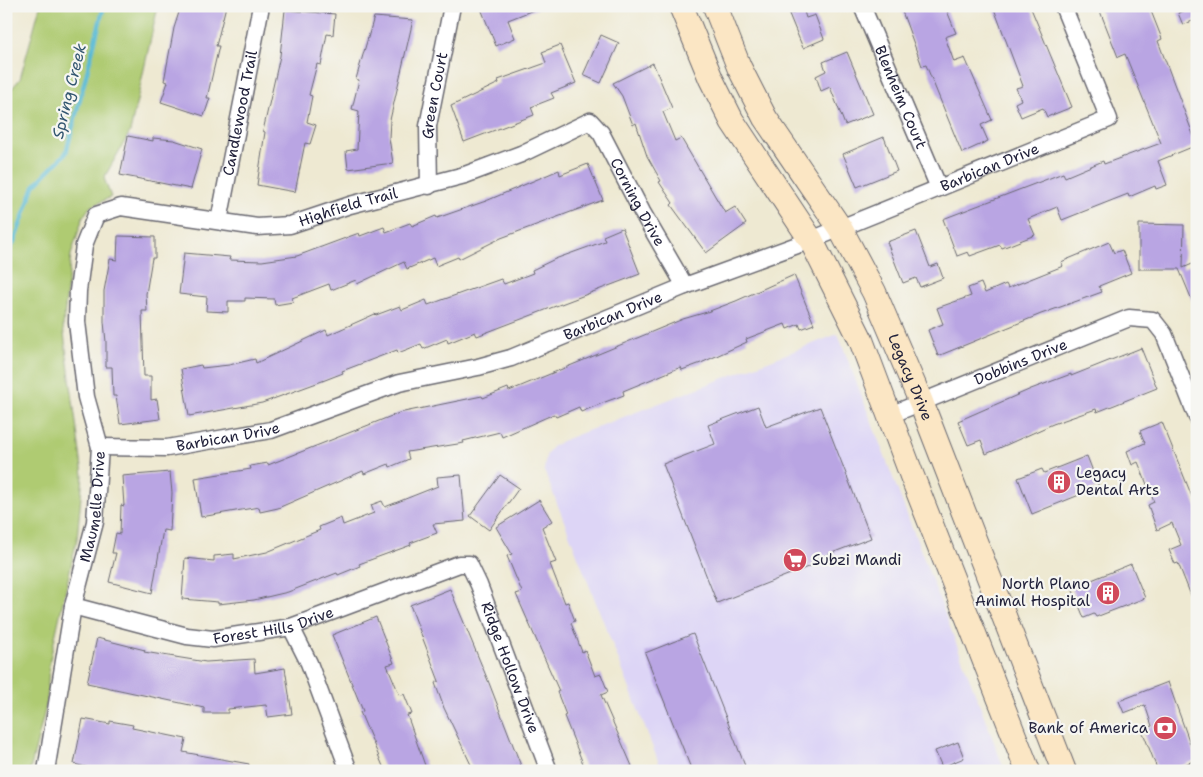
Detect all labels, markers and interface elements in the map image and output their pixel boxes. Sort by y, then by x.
water label: Spring Creek [47,41,91,141]
street label: Blenheim Court [870,42,931,152]
street label: Candlewood Trail [218,48,262,177]
street label: Green Court [418,50,453,139]
street label: Barbican Drive [937,138,1042,196]
street label: Corning Drive [606,154,670,250]
street label: Highfield Trail [296,183,400,231]
street label: Barbican Drive [561,287,665,345]
street label: Legacy Drive [883,331,937,424]
street label: Dobbins Drive [971,334,1070,390]
street label: Barbican Drive [175,418,283,456]
street label: Maumelle Drive [75,450,110,565]
place label: Legacy Dental Arts [1076,463,1159,500]
building icon: Legacy Dental Arts [1046,469,1072,495]
supermarket icon: Subzi Mandi [782,547,808,573]
place label: Subzi Mandi [812,550,902,570]
place label: North Plano Animal Hospital [975,574,1090,611]
building icon: North Plano Animal Hospital [1095,580,1121,606]
street label: Ridge Hollow Drive [476,599,544,736]
street label: Forest Hills Drive [212,602,336,649]
bank icon: Bank of America [1152,715,1178,741]
place label: Bank of America [1028,718,1149,738]

